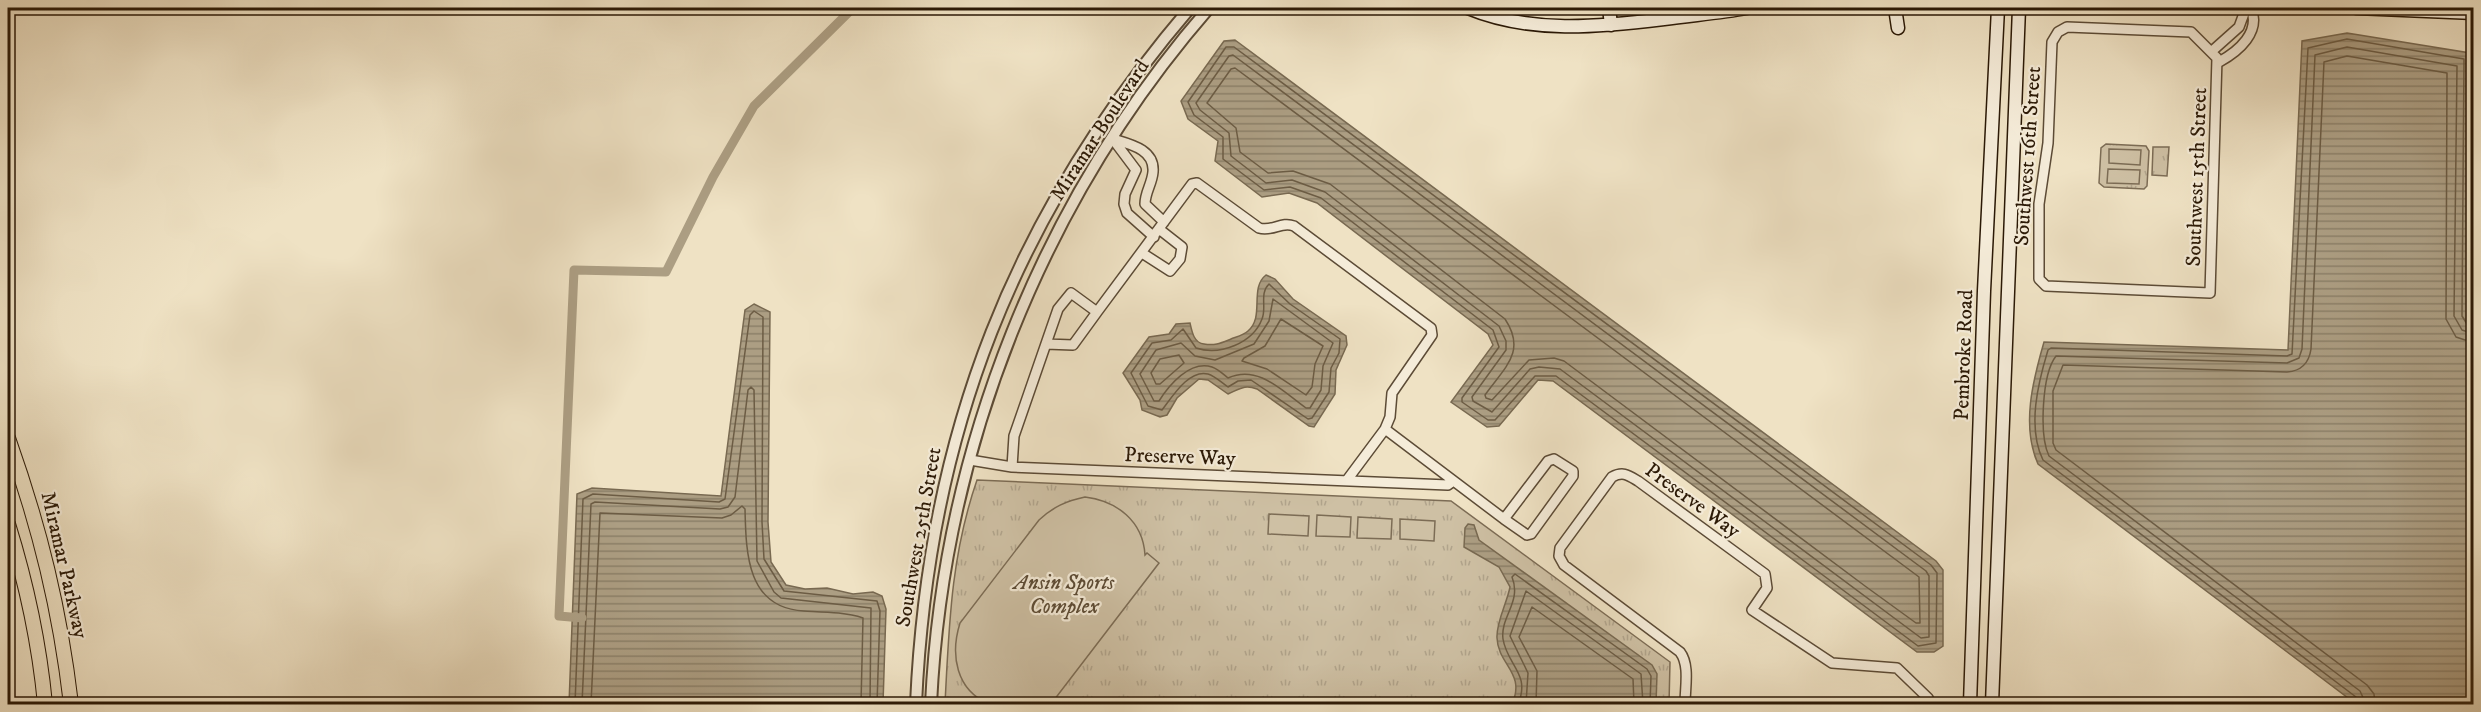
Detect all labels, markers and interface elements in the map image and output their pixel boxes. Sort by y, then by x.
street label: Miramar Boulevard [1044,55,1156,206]
street label: Southwest 16th Street [2009,65,2047,247]
street label: Southwest 15th Street [2181,87,2213,267]
street label: Pembroke Road [1949,289,1979,421]
street label: Preserve Way [1124,442,1237,472]
street label: Southwest 25th Street [890,445,948,629]
street label: Preserve Way [1640,457,1746,545]
street label: Miramar Parkway [35,489,94,642]
park label: Ansin Sports Complex [1012,570,1115,620]

